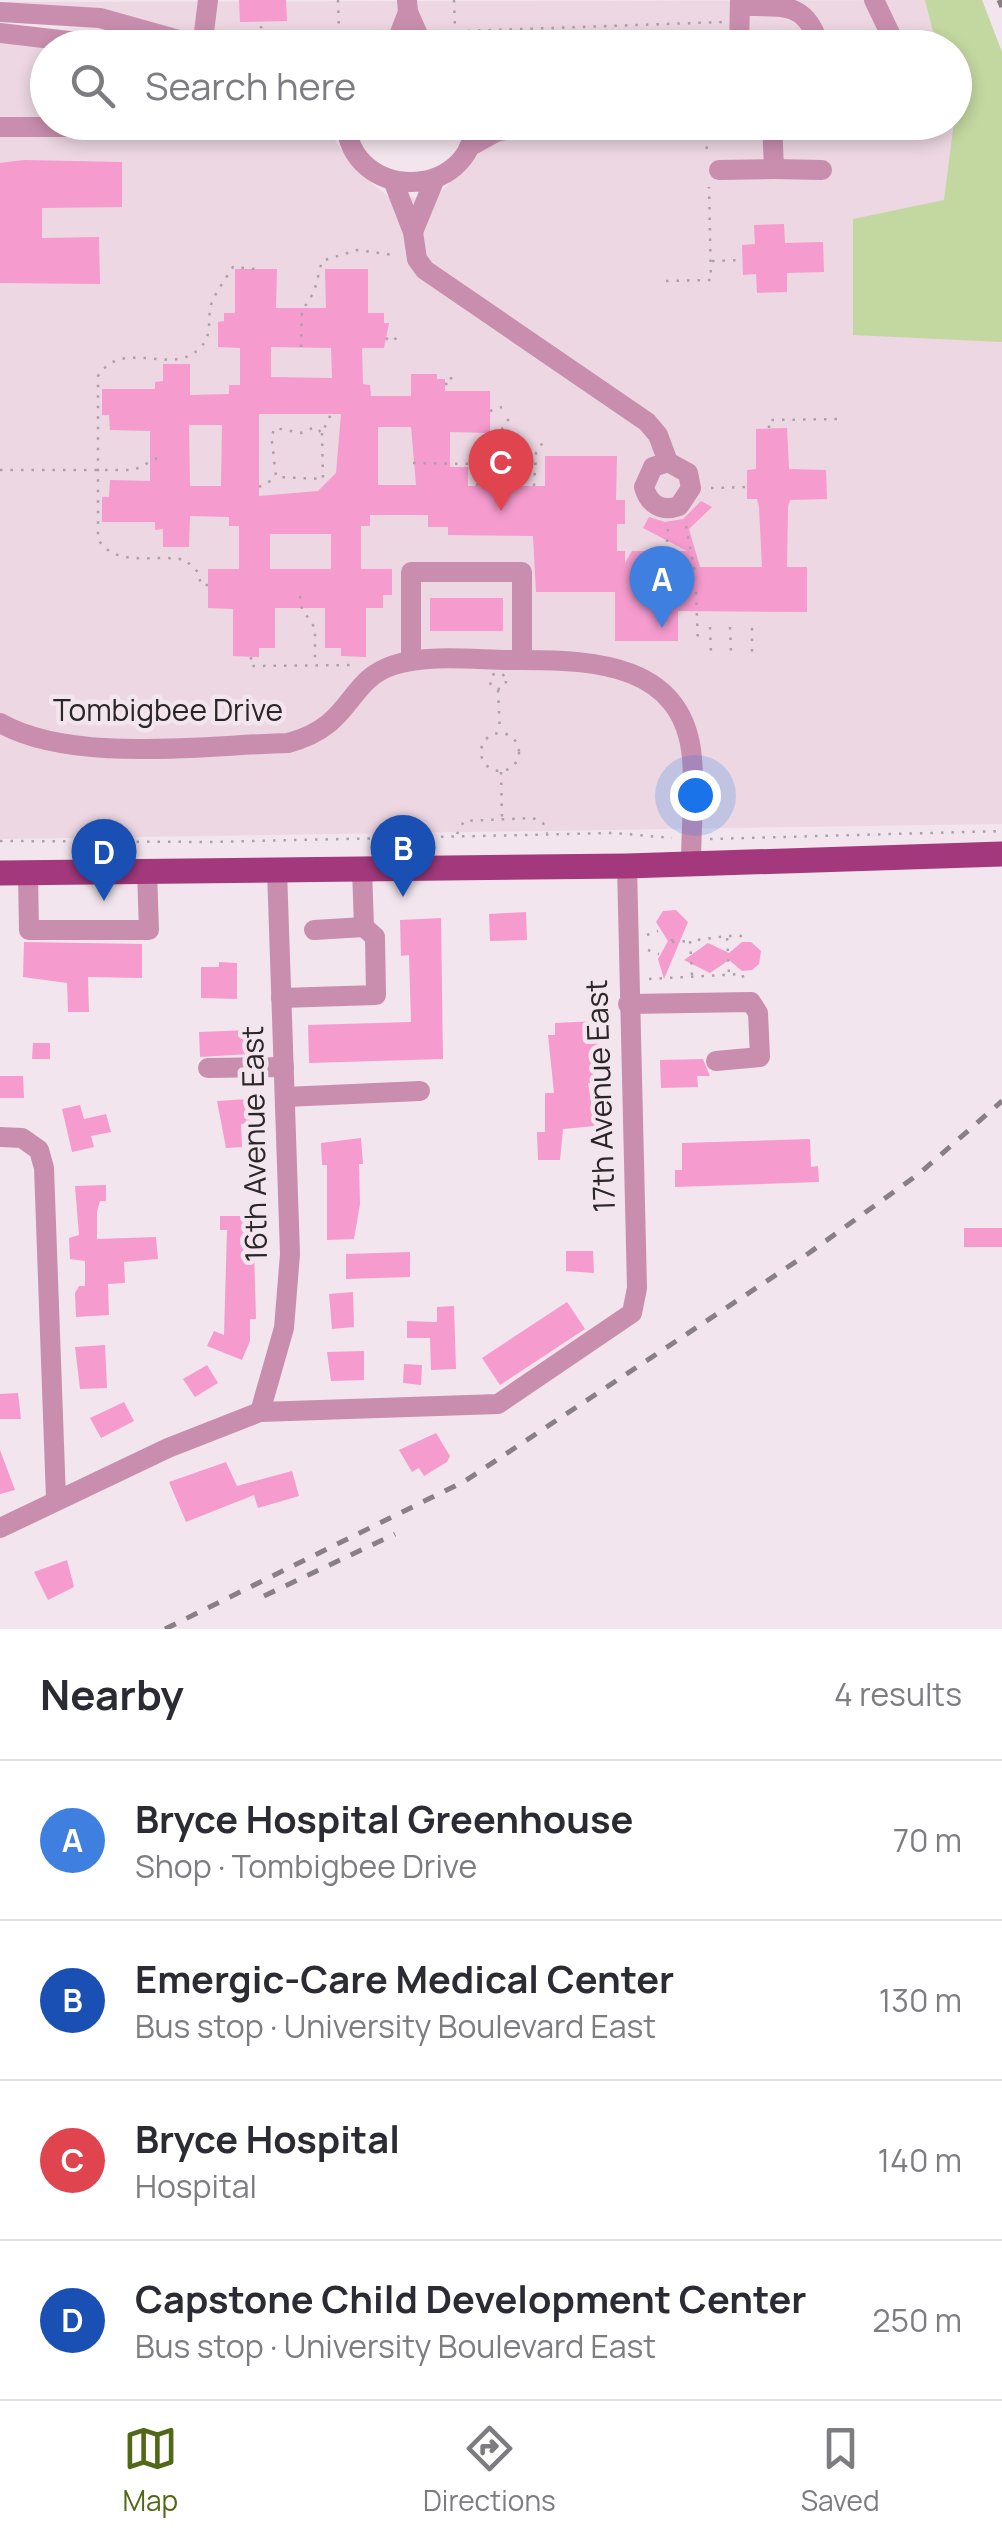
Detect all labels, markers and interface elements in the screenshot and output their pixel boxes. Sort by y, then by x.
search box [30,30,972,140]
icon: search [65,58,120,113]
text: Search here [145,59,356,111]
pin: C [468,428,534,511]
pin: A [630,546,694,628]
street label: Tombigbee Drive [53,689,283,730]
your location [670,770,721,821]
pin: B [370,814,436,897]
pin: D [72,818,136,901]
street label: 17th Avenue East [575,979,624,1213]
street label: 16th Avenue East [231,1025,276,1263]
text: Nearby [40,1665,184,1723]
text: 4 results [834,1672,962,1716]
text: Bryce Hospital Greenhouse [135,1792,633,1844]
text: A [62,1818,83,1862]
text: 70 m [893,1818,962,1862]
text: Shop · Tombigbee Drive [135,1844,477,1888]
text: Emergic-Care Medical Center [135,1952,674,2004]
text: B [62,1978,83,2022]
text: 130 m [879,1978,962,2022]
text: Bus stop · University Boulevard East [135,2004,656,2048]
text: Bryce Hospital [135,2112,400,2164]
text: C [61,2138,84,2182]
text: 140 m [878,2138,962,2182]
text: Hospital [135,2164,257,2208]
text: Capstone Child Development Center [135,2272,806,2324]
text: D [61,2298,84,2342]
text: 250 m [872,2298,962,2342]
text: Bus stop · University Boulevard East [135,2324,656,2368]
tab: Map [122,2421,178,2519]
tab: Directions [423,2421,556,2519]
tab: Saved [801,2421,880,2519]

